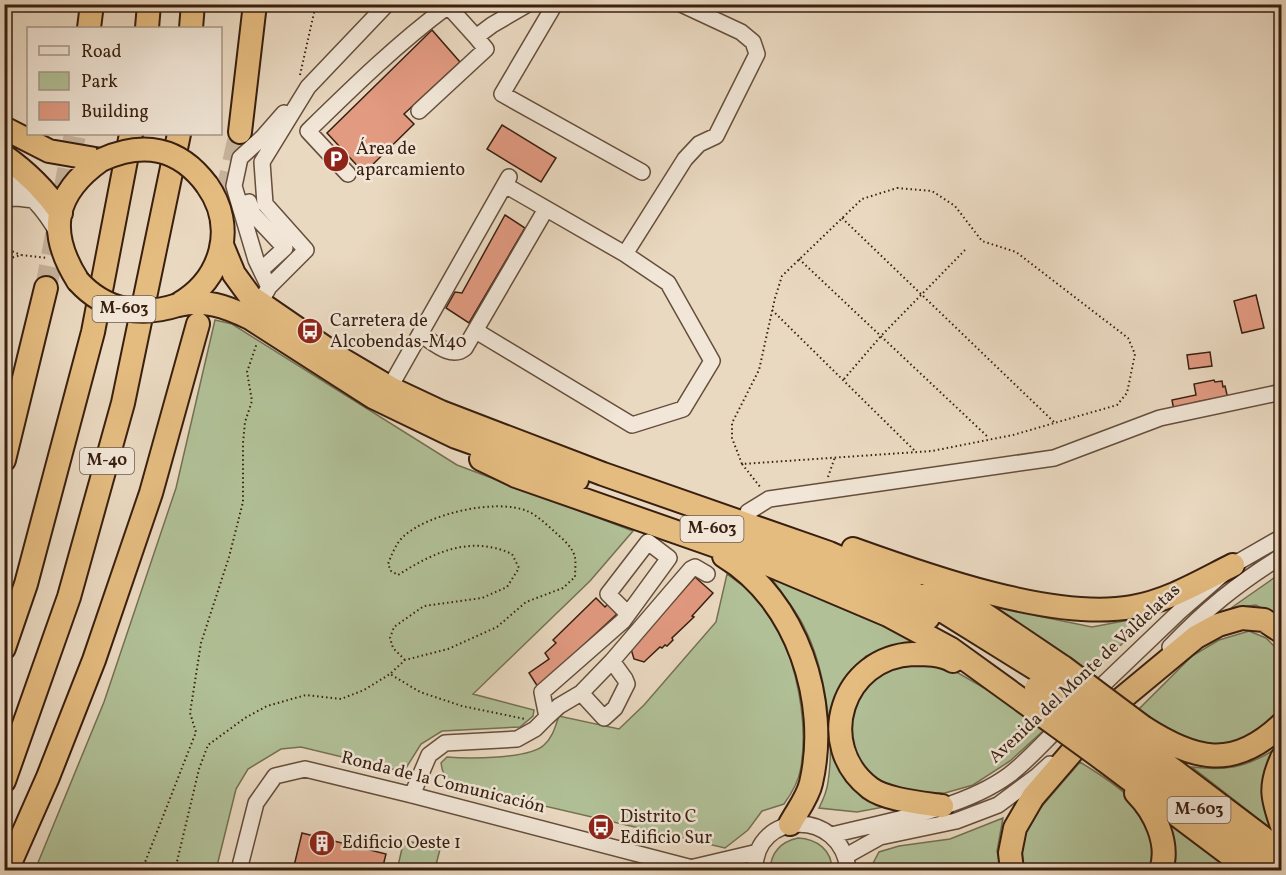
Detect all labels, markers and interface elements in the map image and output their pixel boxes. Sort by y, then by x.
legend [27,27,222,135]
text: Road [81,40,122,65]
text: Park [81,70,118,95]
text: Building [81,100,149,125]
place label: Área de aparcamiento [356,137,465,183]
parking icon: Área de aparcamiento [321,144,351,174]
road number: M-603 [92,296,156,322]
place label: Carretera de Alcobendas-M40 [330,309,467,355]
bus stop icon: Carretera de Alcobendas-M40 [295,316,325,346]
road number: M-40 [80,448,134,474]
road number: M-603 [680,516,744,542]
street label: Avenida del Monte de Valdelatas [984,578,1186,770]
street label: Ronda de la Comunicación [338,746,548,821]
road number: M-603 [1168,797,1230,823]
place label: Distrito C Edificio Sur [620,805,712,851]
bus stop icon: Distrito C Edificio Sur [586,812,616,842]
building icon: Edificio Oeste 1 [307,828,337,858]
place label: Edificio Oeste 1 [342,831,461,856]

